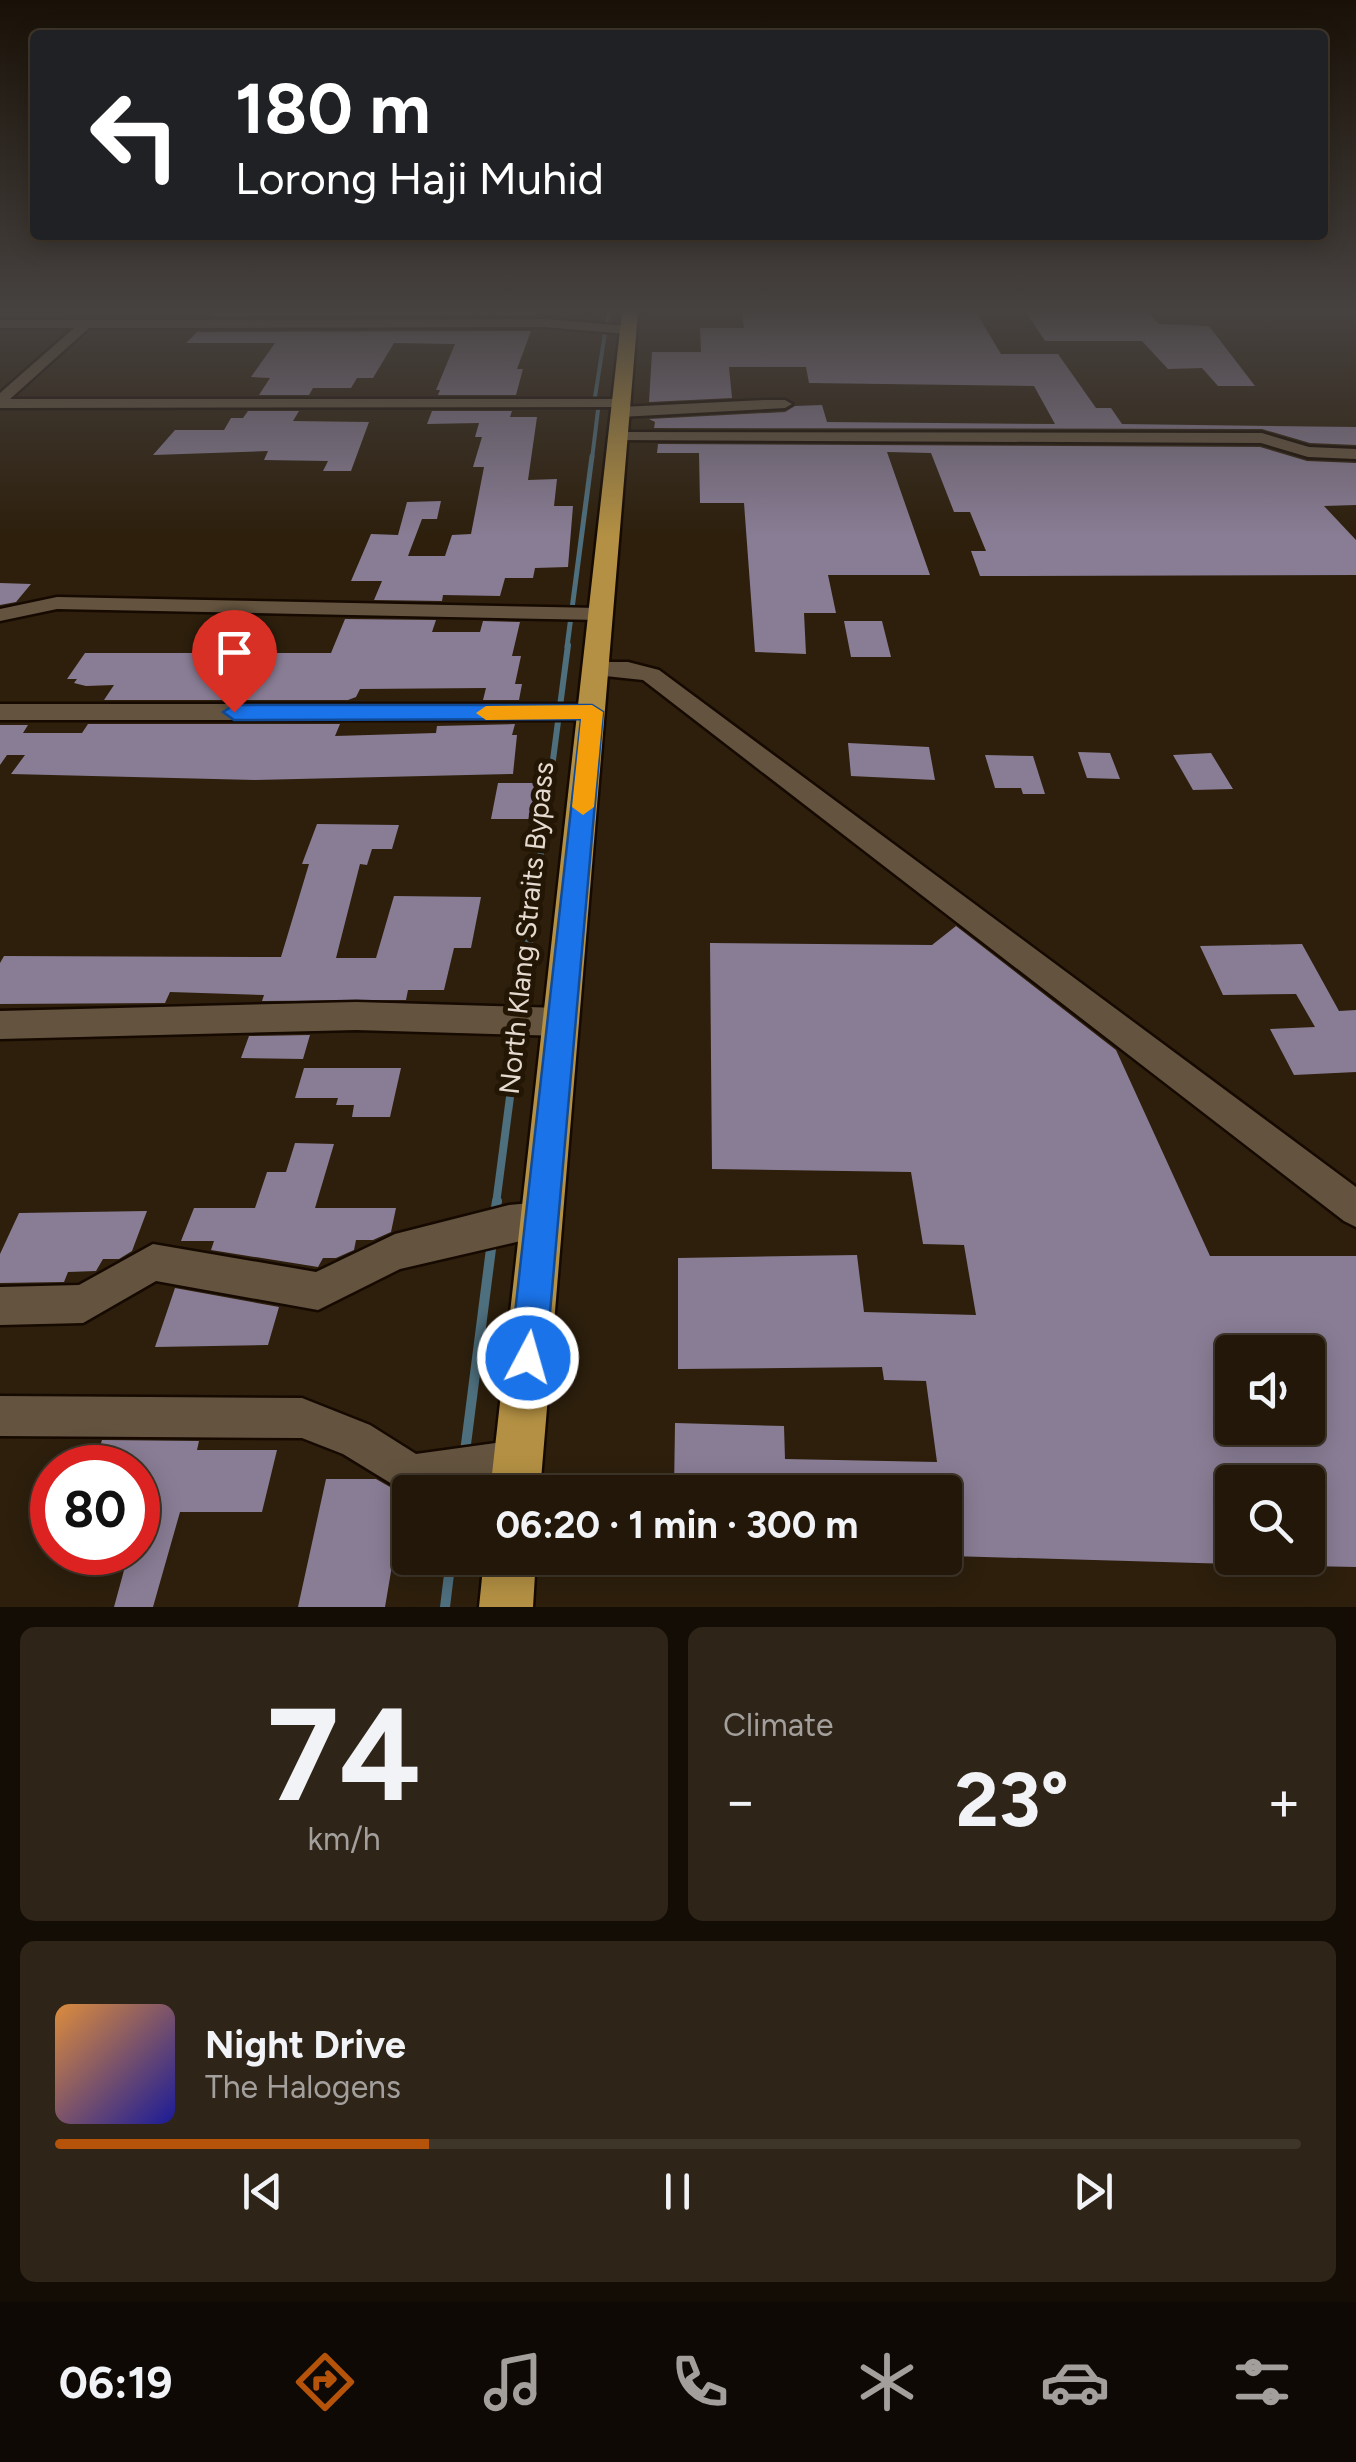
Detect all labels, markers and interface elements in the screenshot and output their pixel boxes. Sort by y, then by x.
text: 180 m [235,66,430,151]
icon: left [70,70,200,200]
text: Lorong Haji Muhid [235,151,604,205]
pin [192,610,277,713]
icon: arrive [207,625,262,680]
street label: North Klang Straits Bypass [492,760,560,1096]
position arrow [476,1306,580,1410]
map controls [1215,1335,1325,1575]
button: sound [1215,1335,1325,1445]
speed limit sign: 80 [30,1445,160,1575]
button: search [1215,1465,1325,1575]
text: 06:20 · 1 min · 300 m [496,1502,858,1548]
text: 74 [267,1677,421,1833]
text: Climate [723,1706,834,1744]
text: 23° [955,1755,1069,1845]
text: − [723,1768,757,1834]
text: + [1267,1768,1301,1834]
text: km/h [307,1820,381,1858]
text: Night Drive [205,2022,406,2068]
text: The Halogens [205,2068,401,2106]
icon: previous [235,2164,290,2219]
icon: pause [650,2164,705,2219]
icon: next [1066,2164,1121,2219]
icon: directions [290,2347,360,2417]
icon: music [478,2347,548,2417]
icon: phone [665,2347,735,2417]
icon: climate [852,2347,922,2417]
icon: car [1040,2347,1110,2417]
icon: filters [1227,2347,1297,2417]
text: 06:19 [59,2355,173,2409]

